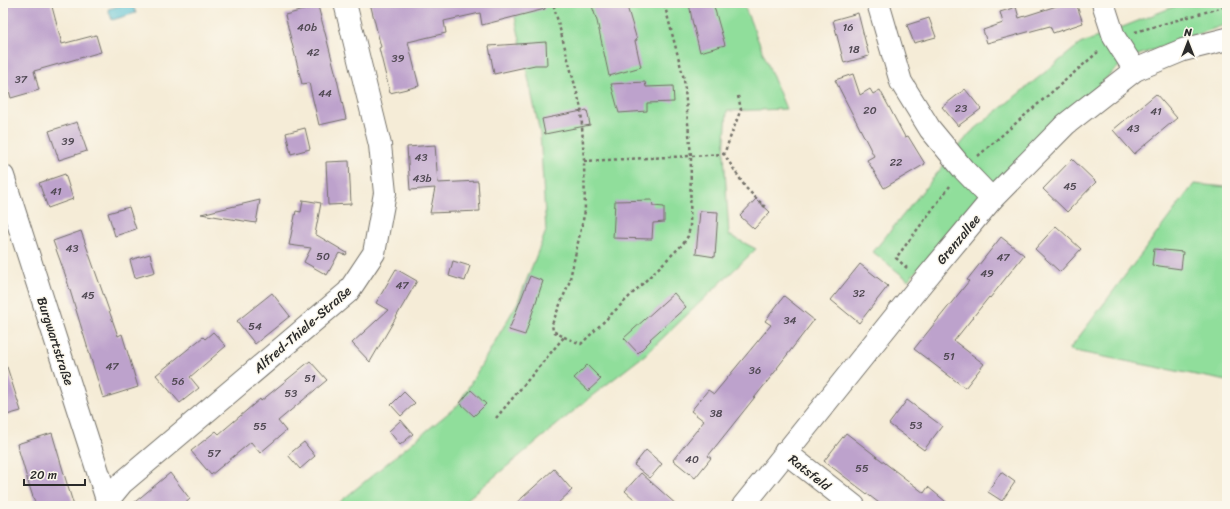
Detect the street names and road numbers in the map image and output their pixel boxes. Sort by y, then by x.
street label: Grenzallee [930,209,987,270]
street label: Alfred-Thiele-Straße [247,280,357,379]
street label: Burgwartstraße [30,294,81,389]
street label: Ratsfeld [783,448,837,497]

